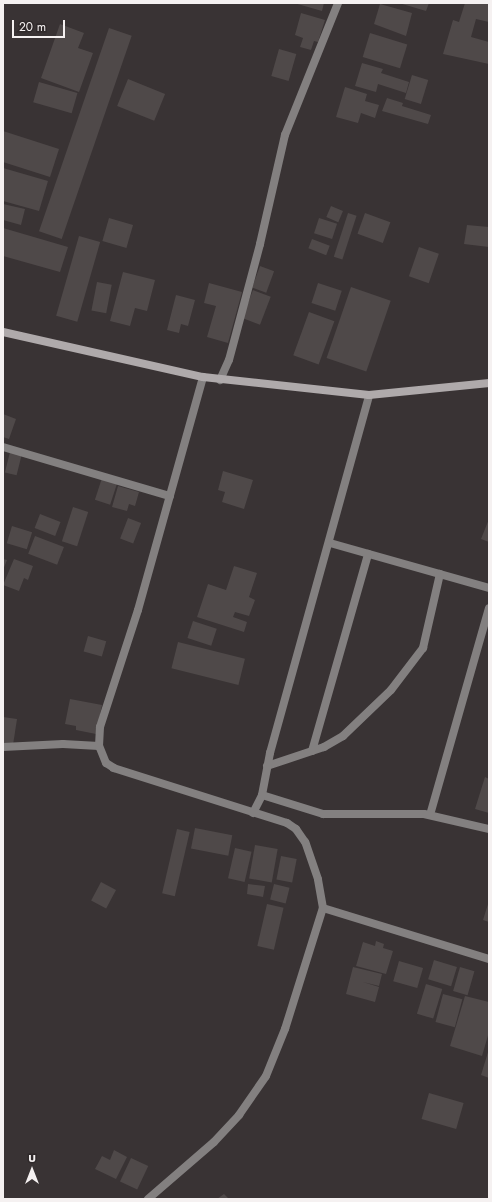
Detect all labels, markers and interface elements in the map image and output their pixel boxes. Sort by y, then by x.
scale bar [14,12,67,38]
text: 20 m [19,18,46,36]
north arrow [12,1150,52,1190]
text: U [28,1150,36,1166]

